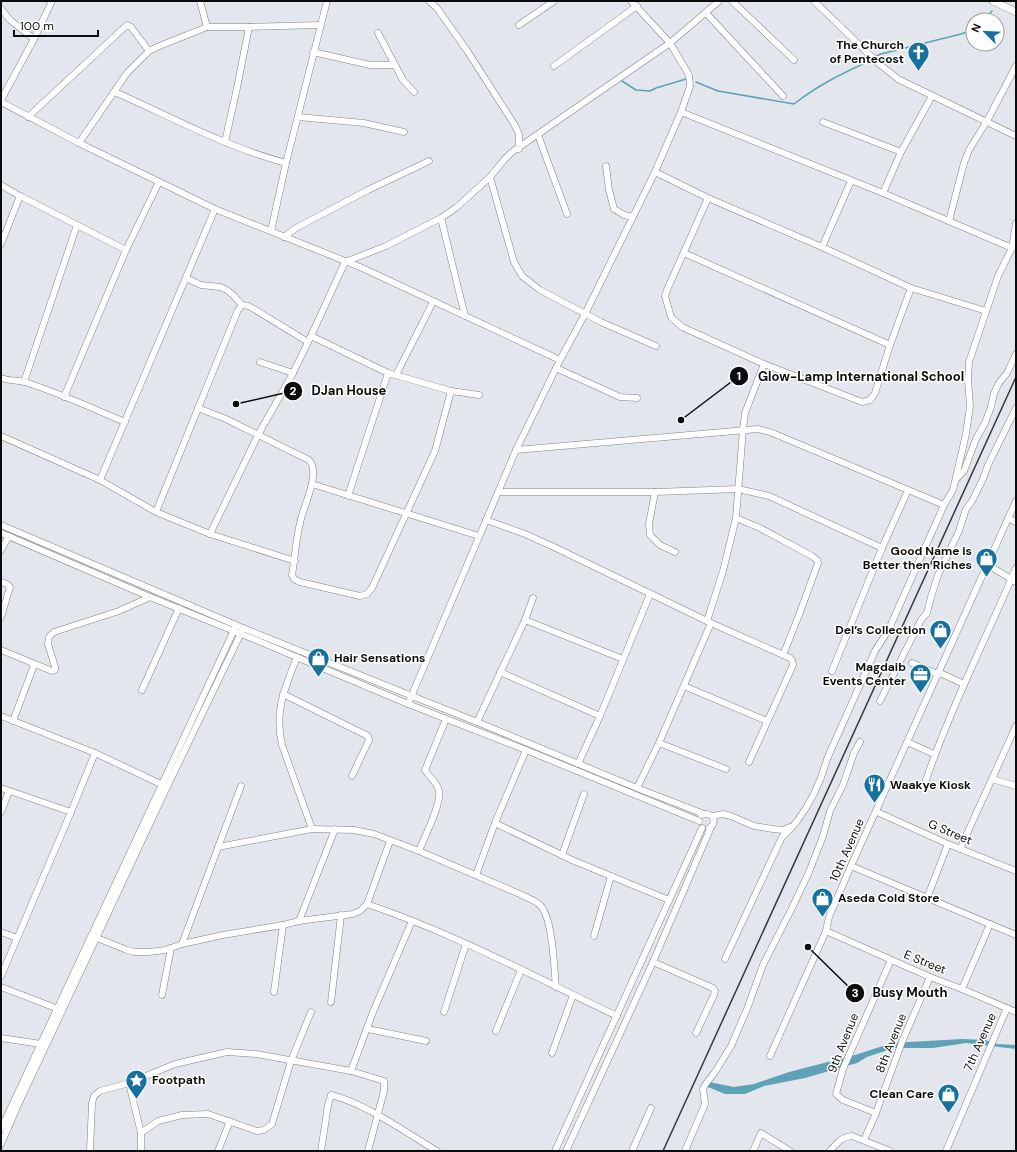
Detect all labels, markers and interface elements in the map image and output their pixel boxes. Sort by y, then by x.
scale bar [14,12,98,38]
north arrow [965,12,1005,52]
text: 100 m [20,18,54,34]
text: N [968,21,984,34]
place label: The Church of Pentecost [829,37,904,67]
church icon: The Church of Pentecost [906,39,932,72]
callout: Glow-Lamp International School [729,364,972,389]
text: 1 [737,368,741,384]
text: Glow-Lamp International School [758,368,964,385]
callout: DJan House [283,378,394,403]
text: DJan House [312,382,387,399]
text: 2 [290,383,297,399]
place label: Good Name is Better then Riches [863,543,972,573]
shop icon: Good Name is Better then Riches [974,545,1000,578]
shop icon: Del’s Collection [928,617,954,650]
place label: Del’s Collection [835,622,926,638]
shop icon: Hair Sensations [305,645,331,678]
place label: Hair Sensations [334,650,425,666]
place label: Magdaib Events Center [823,659,906,689]
office icon: Magdaib Events Center [908,661,934,694]
restaurant icon: Waakye Kiosk [861,772,887,805]
place label: Waakye Kiosk [890,777,971,793]
street label: 10th Avenue [826,816,868,884]
street label: G Street [926,816,975,849]
shop icon: Aseda Cold Store [810,885,836,918]
place label: Aseda Cold Store [838,890,940,906]
street label: E Street [902,946,949,978]
callout: Busy Mouth [845,980,956,1005]
text: Busy Mouth [873,984,947,1001]
text: 3 [851,985,859,1001]
street label: 7th Avenue [960,1010,1000,1074]
street label: 9th Avenue [824,1011,862,1075]
street label: 8th Avenue [872,1011,910,1075]
place icon: Footpath [124,1067,150,1100]
place label: Footpath [152,1072,205,1088]
shop icon: Clean Care [936,1081,962,1114]
place label: Clean Care [870,1086,934,1102]

